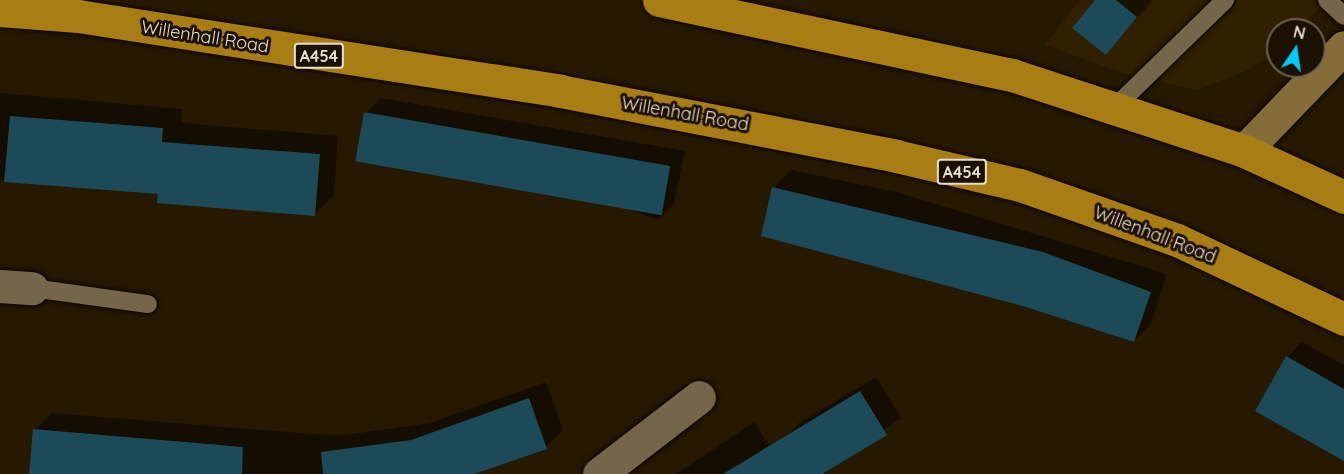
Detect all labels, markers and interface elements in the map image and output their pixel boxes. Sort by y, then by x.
street label: Willenhall Road [140,16,270,58]
north arrow [1266,18,1326,78]
text: N [1292,21,1308,43]
road number: A454 [294,43,344,69]
street label: Willenhall Road [620,92,750,136]
road number: A454 [936,159,988,185]
street label: Willenhall Road [1091,202,1219,268]

